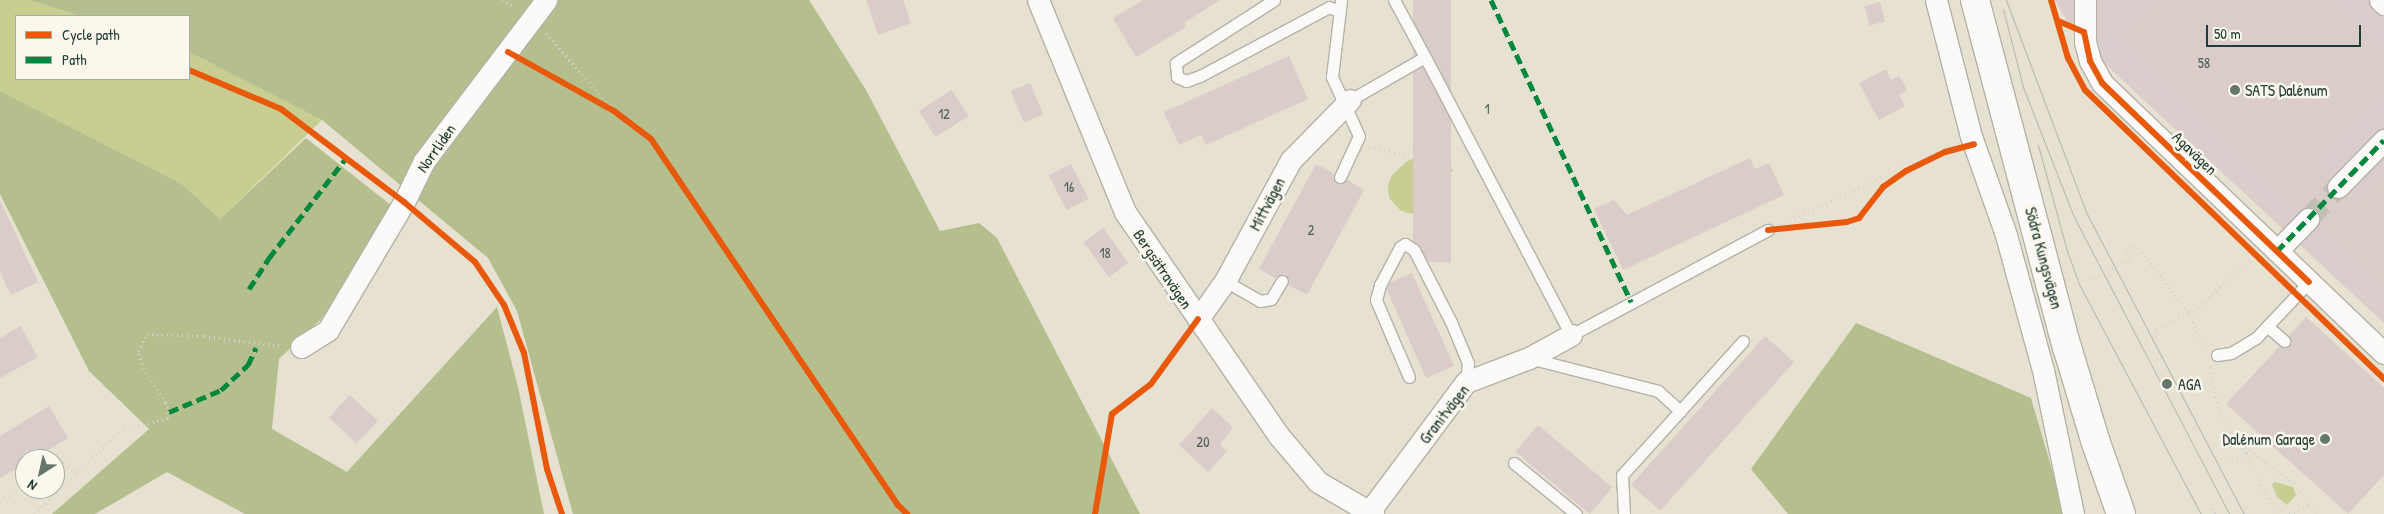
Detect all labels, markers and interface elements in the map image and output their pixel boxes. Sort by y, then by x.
legend [15,15,190,80]
scale bar [2209,15,2364,47]
text: 50 m [2214,23,2241,44]
text: Cycle path [62,24,120,45]
text: Path [62,49,87,70]
house number: 58 [2198,55,2210,71]
place label: SATS Dalénum [2245,80,2328,100]
marker: SATS Dalénum [2229,84,2241,96]
house number: 1 [1484,101,1490,117]
house number: 12 [938,106,950,122]
street label: Norrliden [412,120,460,176]
street label: Agavägen [2169,127,2221,179]
street label: Mittvägen [1245,174,1289,234]
house number: 16 [1064,179,1074,195]
street label: Södra Kungsvägen [2021,205,2067,311]
house number: 2 [1308,222,1314,238]
street label: Bergsätravägen [1129,226,1197,312]
house number: 18 [1099,245,1111,261]
place label: AGA [2178,374,2201,394]
marker: AGA [2160,377,2174,391]
street label: Granitvägen [1415,381,1473,447]
place label: Dalénum Garage [2222,429,2315,449]
marker: Dalénum Garage [2319,433,2331,445]
house number: 20 [1197,434,1209,450]
north arrow [15,449,65,499]
text: N [23,476,40,496]

